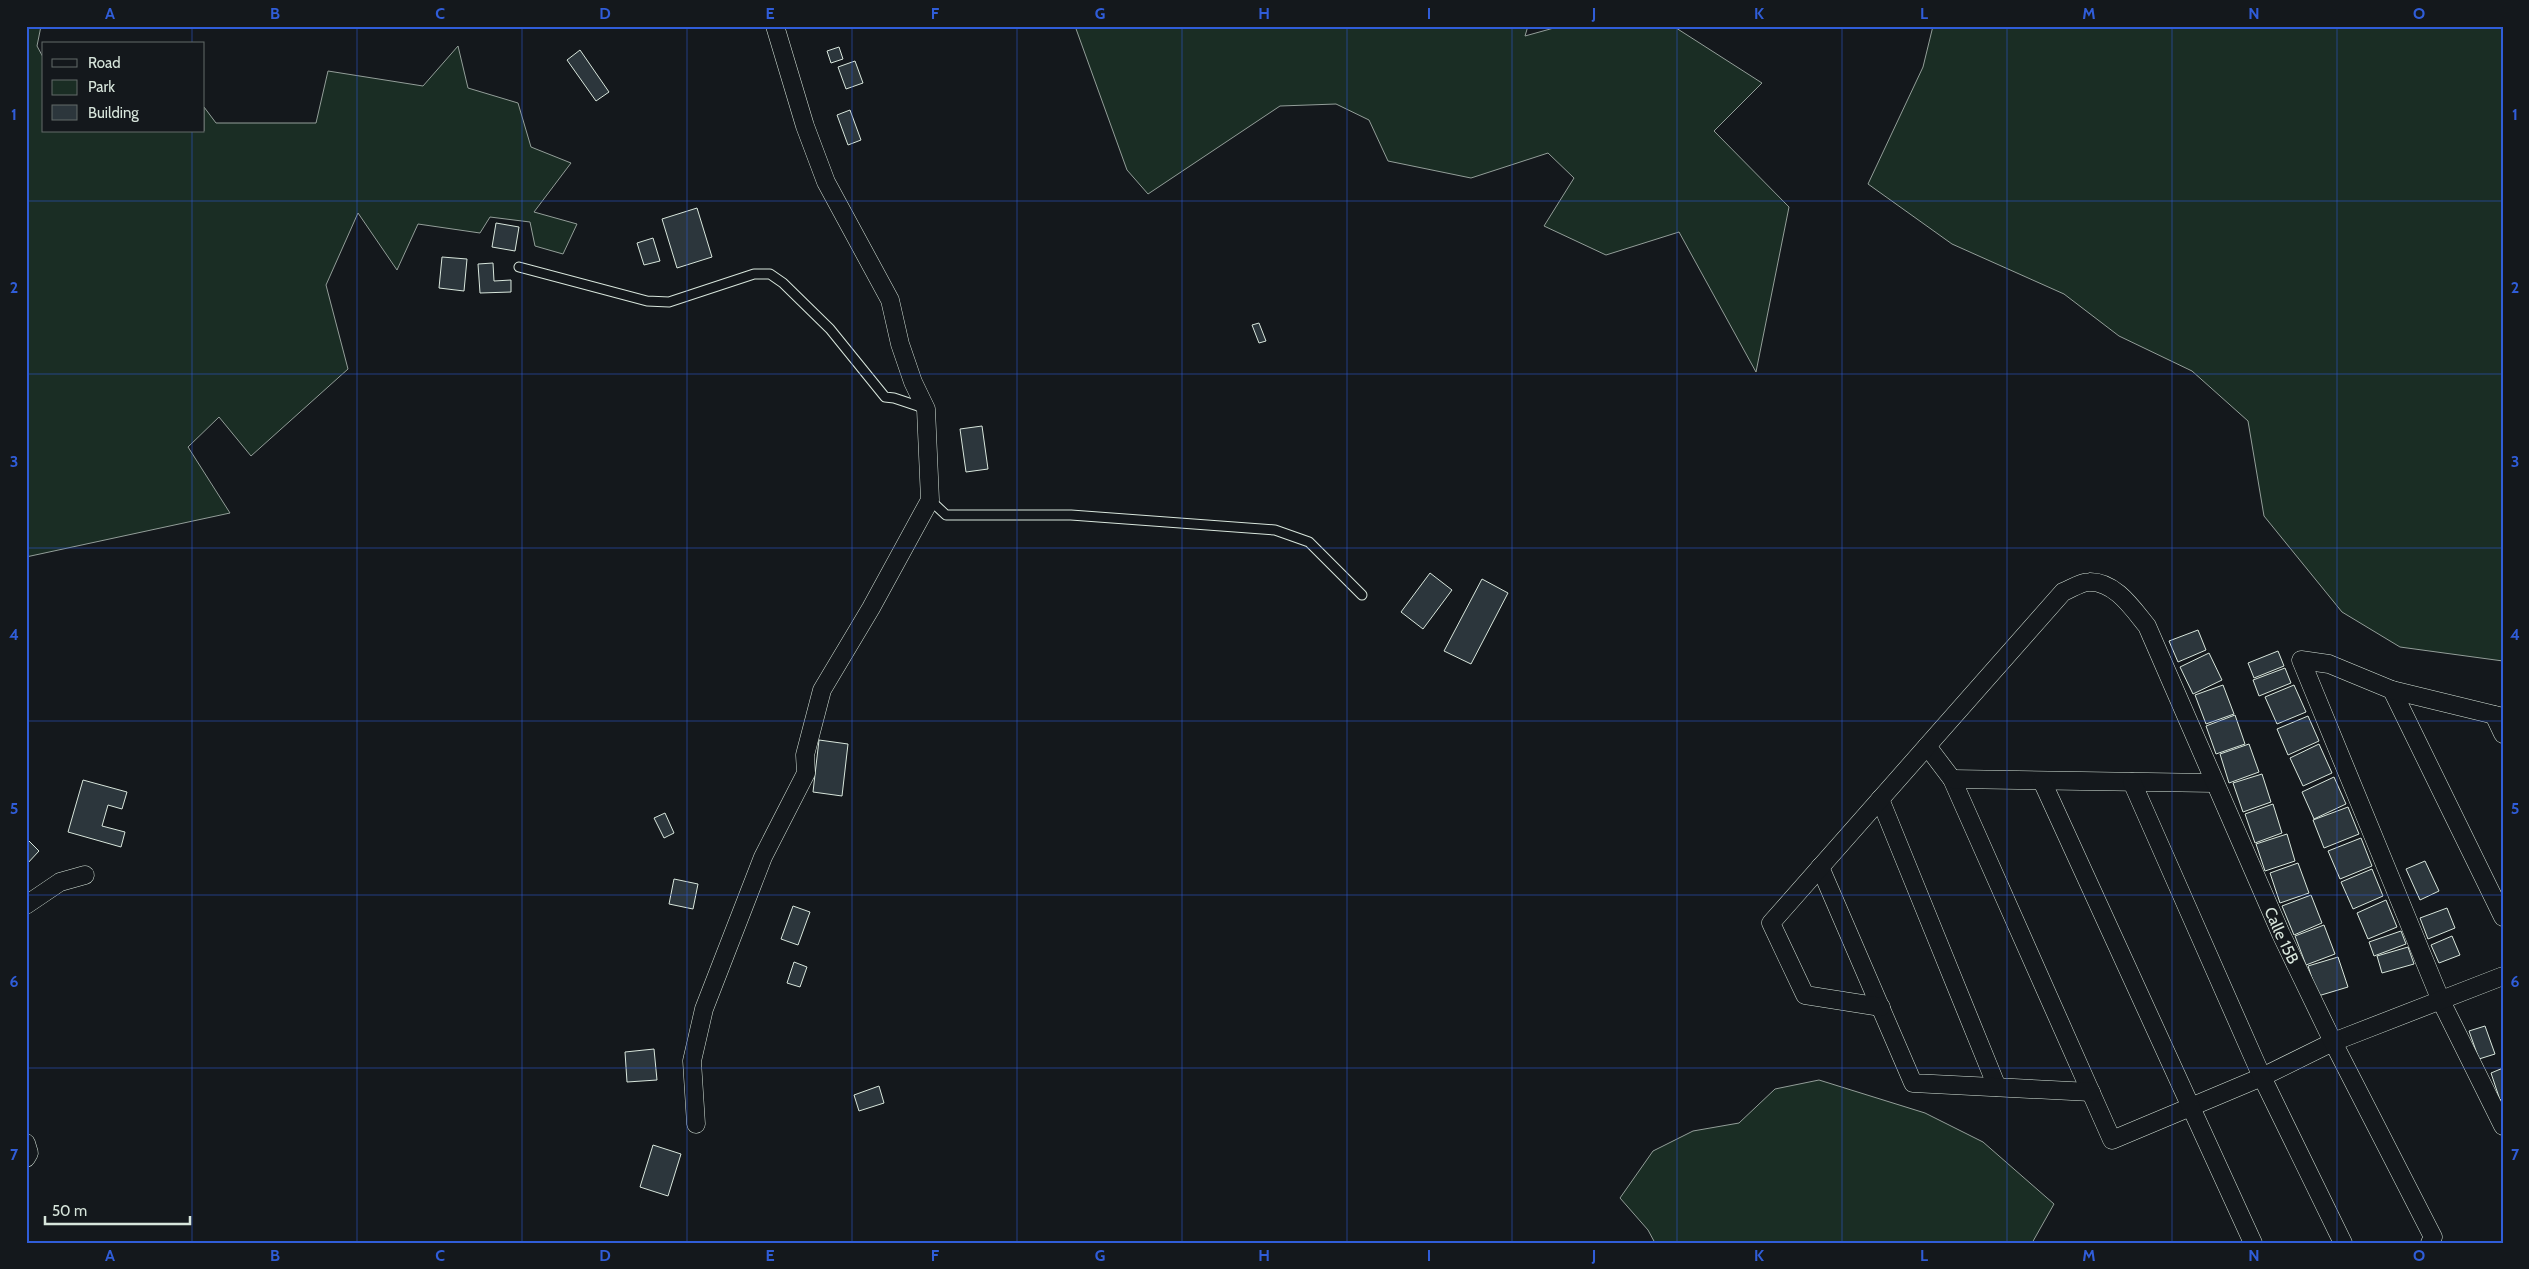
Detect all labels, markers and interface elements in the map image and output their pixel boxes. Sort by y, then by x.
text: A [105,4,115,23]
text: B [270,4,280,23]
text: C [435,4,445,23]
text: D [599,4,611,23]
text: E [765,4,775,23]
text: F [931,4,940,23]
text: G [1095,4,1105,23]
text: H [1258,4,1270,23]
text: I [1427,4,1431,23]
text: J [1591,4,1596,23]
text: K [1754,4,1764,23]
text: L [1920,4,1928,23]
text: M [2082,4,2096,23]
text: N [2248,4,2260,23]
text: O [2413,4,2425,23]
legend [42,42,205,132]
text: Road [88,54,121,72]
text: Park [88,78,115,96]
text: Building [88,104,139,122]
text: 1 [11,105,17,124]
text: 1 [2512,105,2518,124]
text: 2 [10,278,18,297]
text: 2 [2511,278,2519,297]
text: 3 [10,452,18,471]
text: 3 [2511,452,2519,471]
text: 4 [9,625,19,644]
text: 4 [2510,625,2520,644]
text: 5 [10,799,18,818]
text: 5 [2511,799,2519,818]
street label: Calle 15B [2260,904,2303,967]
text: 6 [10,972,19,991]
text: 6 [2511,972,2520,991]
text: 7 [10,1145,19,1164]
text: 7 [2511,1145,2520,1164]
scale bar [45,1194,190,1226]
text: 50 m [52,1202,87,1220]
text: A [105,1246,115,1265]
text: B [270,1246,280,1265]
text: C [435,1246,445,1265]
text: D [599,1246,611,1265]
text: E [765,1246,775,1265]
text: F [931,1246,940,1265]
text: G [1095,1246,1105,1265]
text: H [1258,1246,1270,1265]
text: I [1427,1246,1431,1265]
text: J [1591,1246,1596,1265]
text: K [1754,1246,1764,1265]
text: L [1920,1246,1928,1265]
text: M [2082,1246,2096,1265]
text: N [2248,1246,2260,1265]
text: O [2413,1246,2425,1265]

